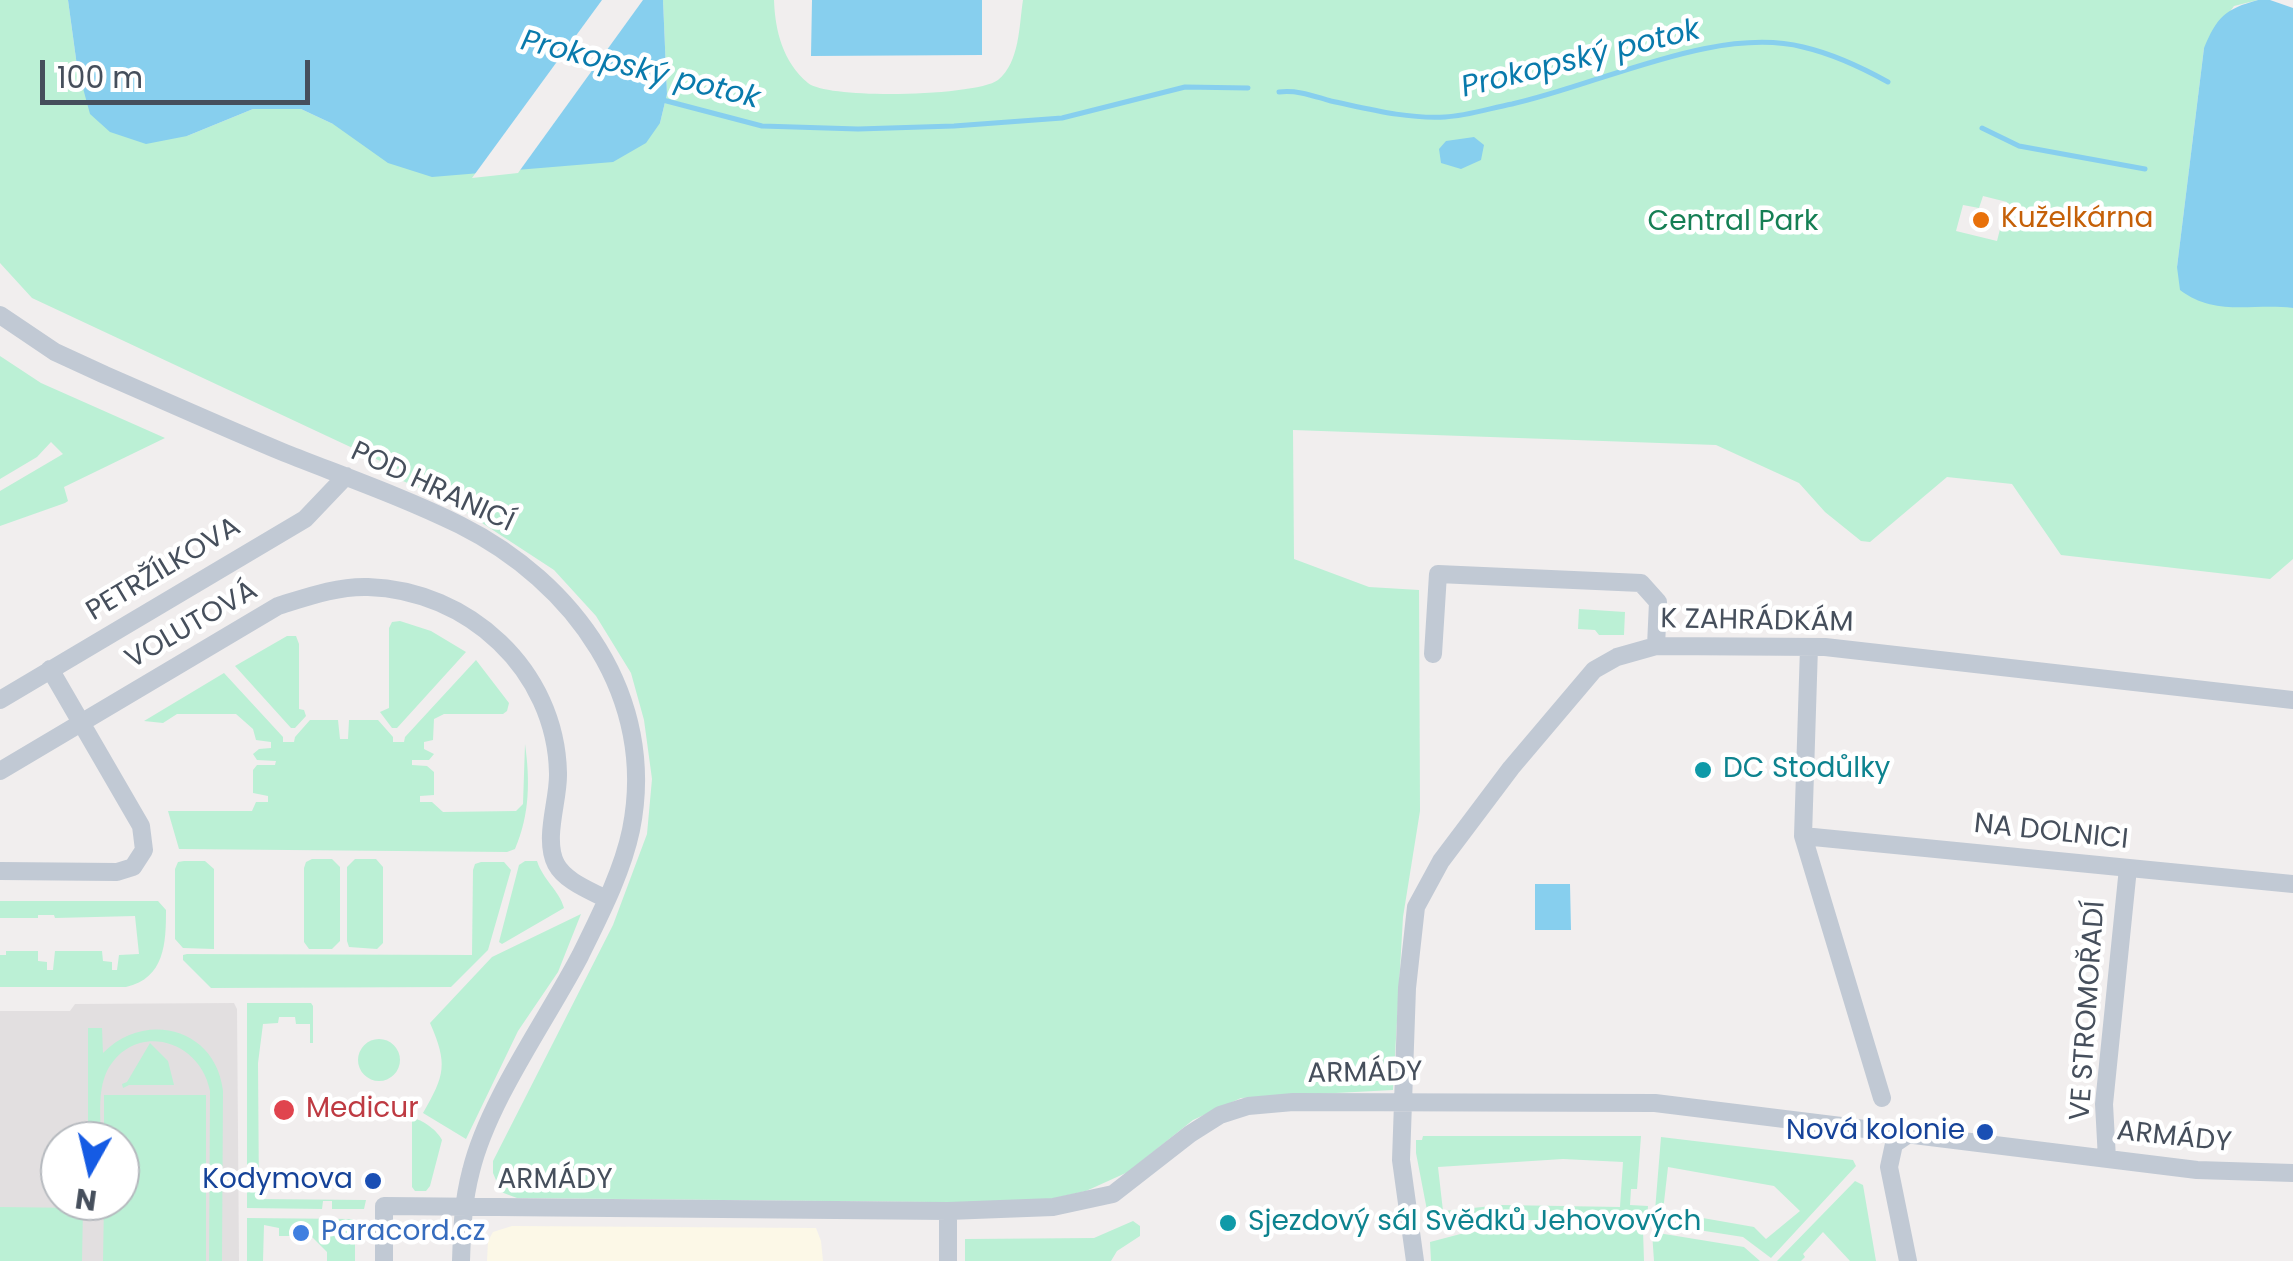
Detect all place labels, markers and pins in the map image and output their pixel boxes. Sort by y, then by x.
place label: Kuželkárna [2001,203,2153,237]
marker: Kuželkárna [1970,209,1992,231]
place label: DC Stodůlky [1723,753,1890,787]
marker: DC Stodůlky [1692,759,1714,781]
place label: Medicur [306,1093,419,1127]
marker: Medicur [271,1097,297,1123]
place label: Nová kolonie [1786,1115,1965,1149]
marker: Nová kolonie [1974,1121,1996,1143]
place label: Kodymova [202,1164,353,1198]
marker: Kodymova [362,1170,384,1192]
place label: Sjezdový sál Svědků Jehovových [1248,1206,1701,1240]
marker: Sjezdový sál Svědků Jehovových [1217,1212,1239,1234]
place label: Paracord.cz [321,1216,485,1250]
marker: Paracord.cz [290,1222,312,1244]

